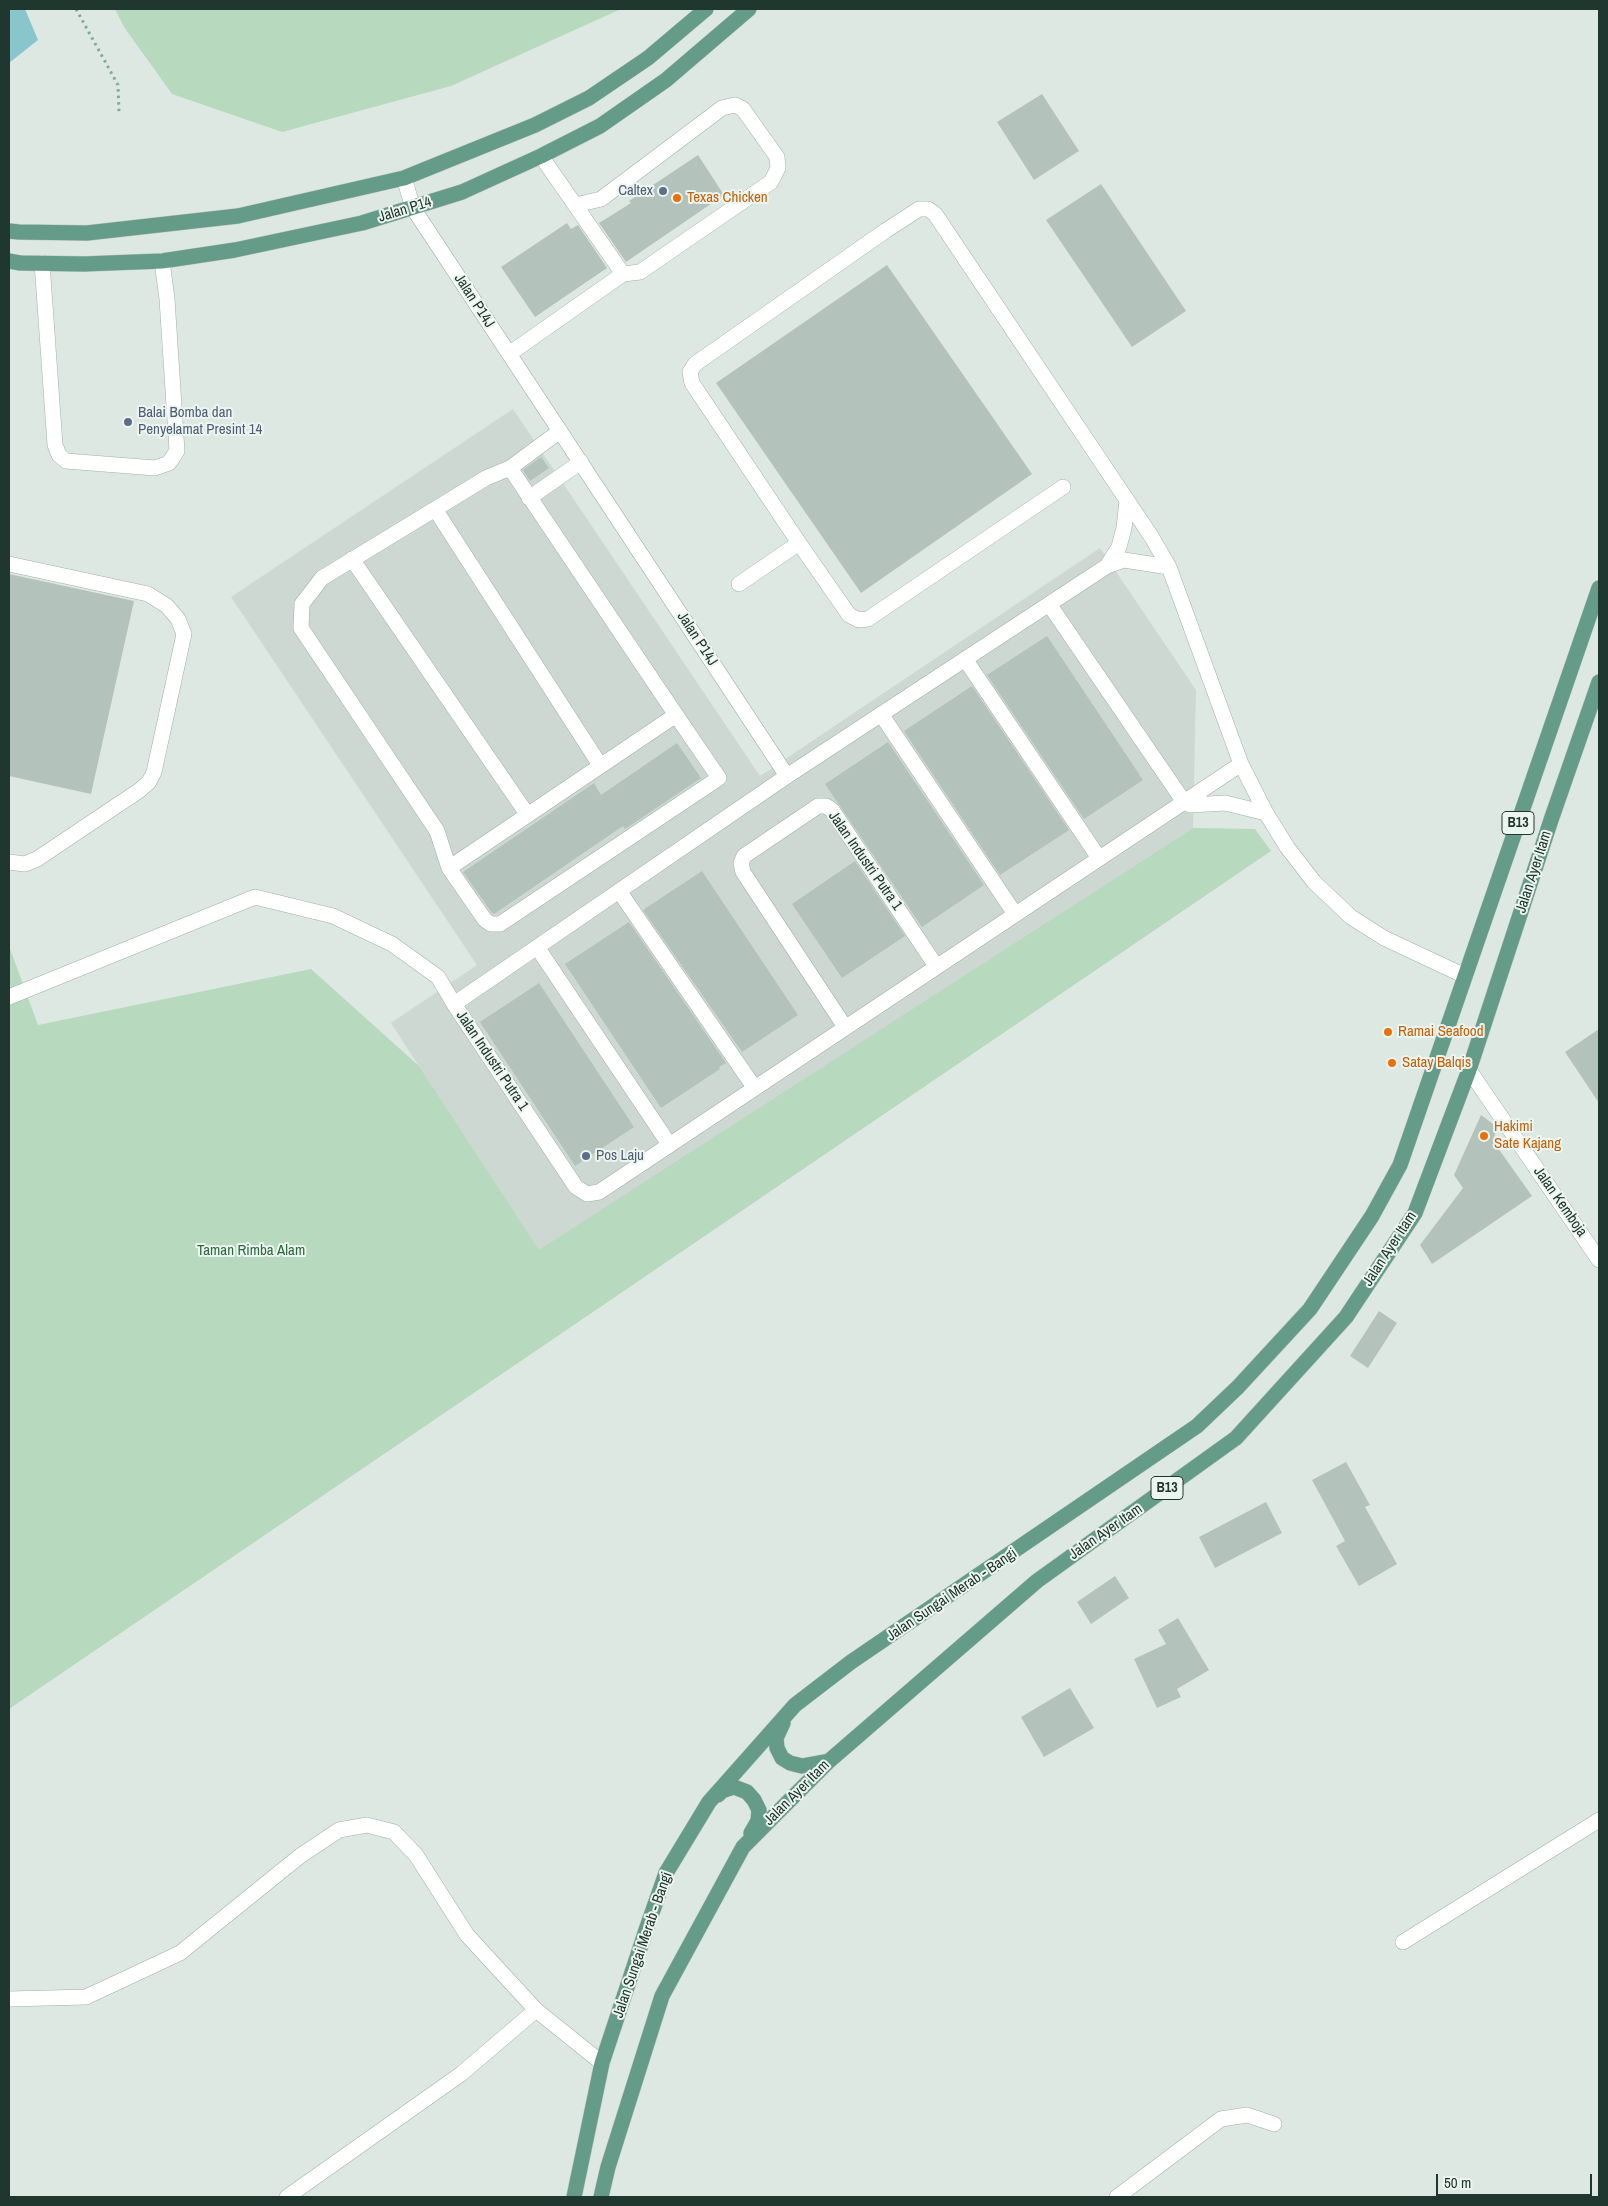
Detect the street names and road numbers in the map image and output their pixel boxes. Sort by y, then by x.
street label: Jalan P14 [376,193,434,227]
street label: Jalan P14J [450,271,498,331]
street label: Jalan P14J [673,609,721,669]
street label: Jalan Industri Putra 1 [824,808,906,914]
road number: B13 [1502,811,1534,834]
street label: Jalan Ayer Itam [1512,829,1556,915]
street label: Jalan Industri Putra 1 [452,1007,532,1115]
street label: Jalan Kemboja [1529,1164,1591,1240]
street label: Jalan Ayer Itam [1359,1208,1421,1290]
road number: B13 [1151,1476,1183,1500]
street label: Jalan Ayer Itam [1066,1500,1146,1564]
street label: Jalan Sungai Merab - Bangi [883,1545,1021,1645]
street label: Jalan Ayer Itam [760,1756,834,1830]
street label: Jalan Sungai Merab - Bangi [610,1870,676,2020]

